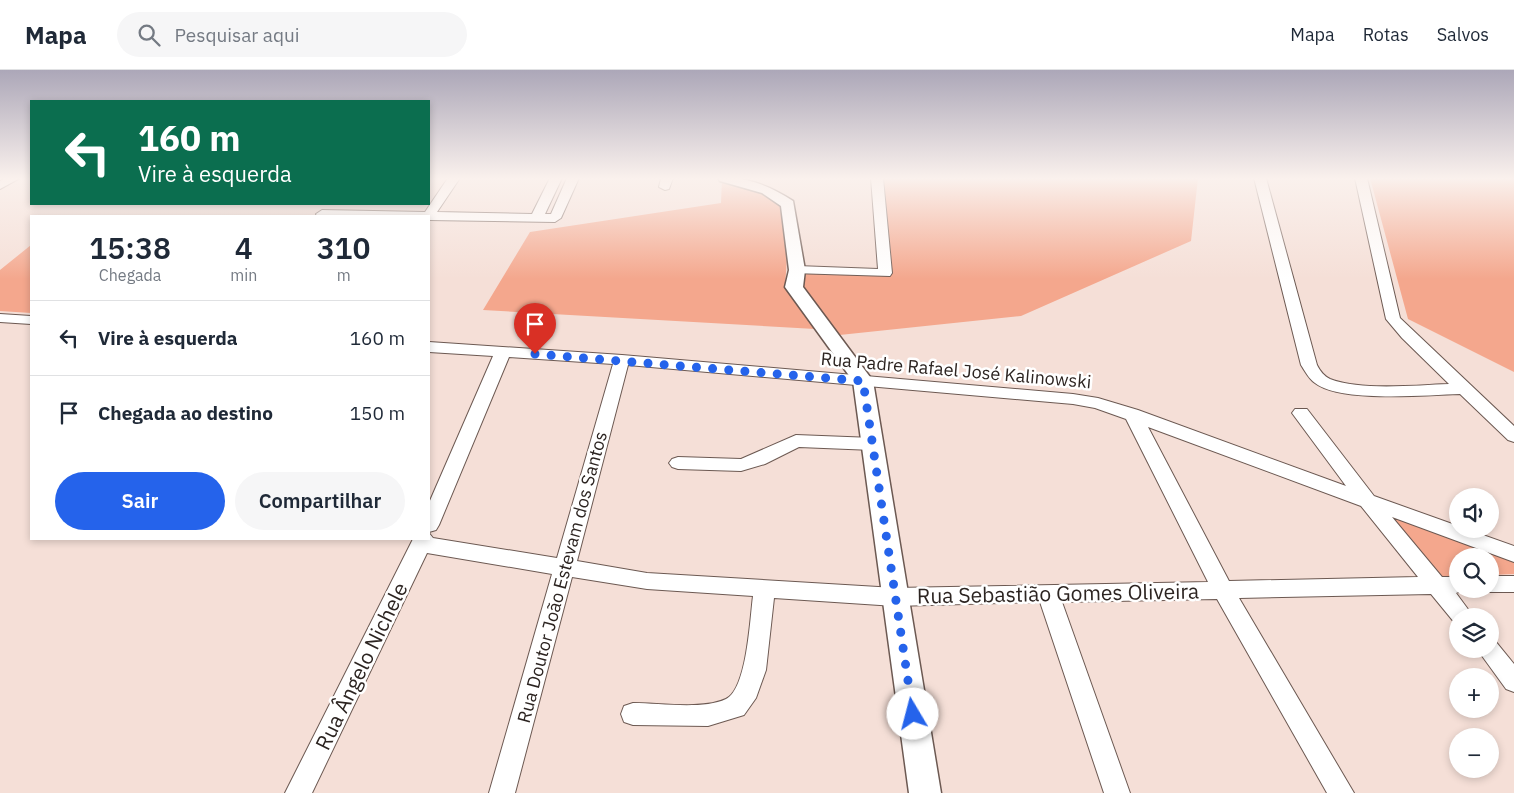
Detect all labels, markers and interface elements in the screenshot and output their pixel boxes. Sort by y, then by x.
search box [117,12,467,57]
text: Mapa [25,19,87,51]
icon: search [135,21,163,49]
text: Pesquisar aqui [175,23,300,47]
text: Mapa [1290,23,1335,46]
text: Rotas [1363,23,1409,46]
text: Salvos [1437,23,1489,46]
text: 160 m [138,115,241,161]
icon: left [55,120,120,185]
text: Vire à esquerda [138,159,292,188]
text: 15:38 [89,228,171,267]
text: 4 [235,228,253,267]
text: 310 [317,228,371,267]
text: Chegada [99,265,161,285]
text: min [230,265,257,285]
text: m [337,265,351,285]
pin [514,303,556,354]
icon: arrive [521,310,549,338]
icon: left [55,324,83,352]
text: Vire à esquerda [98,326,238,350]
text: 160 m [350,326,405,350]
street label: Rua Padre Rafael José Kalinowski [820,347,1092,393]
icon: arrive [55,399,83,427]
text: Chegada ao destino [98,401,273,425]
text: 150 m [350,401,405,425]
street label: Rua Doutor João Estevam dos Santos [512,429,612,725]
button: Sair [55,472,225,530]
button: Compartilhar [235,472,405,530]
map controls [1449,488,1499,778]
button: sound [1449,488,1499,538]
button: search [1449,548,1499,598]
street label: Rua Sebastião Gomes Oliveira [917,577,1199,609]
street label: Rua Ângelo Nichele [308,578,414,754]
button: layers [1449,608,1499,658]
button: + [1449,668,1499,718]
position arrow [886,687,938,739]
button: − [1449,728,1499,778]

